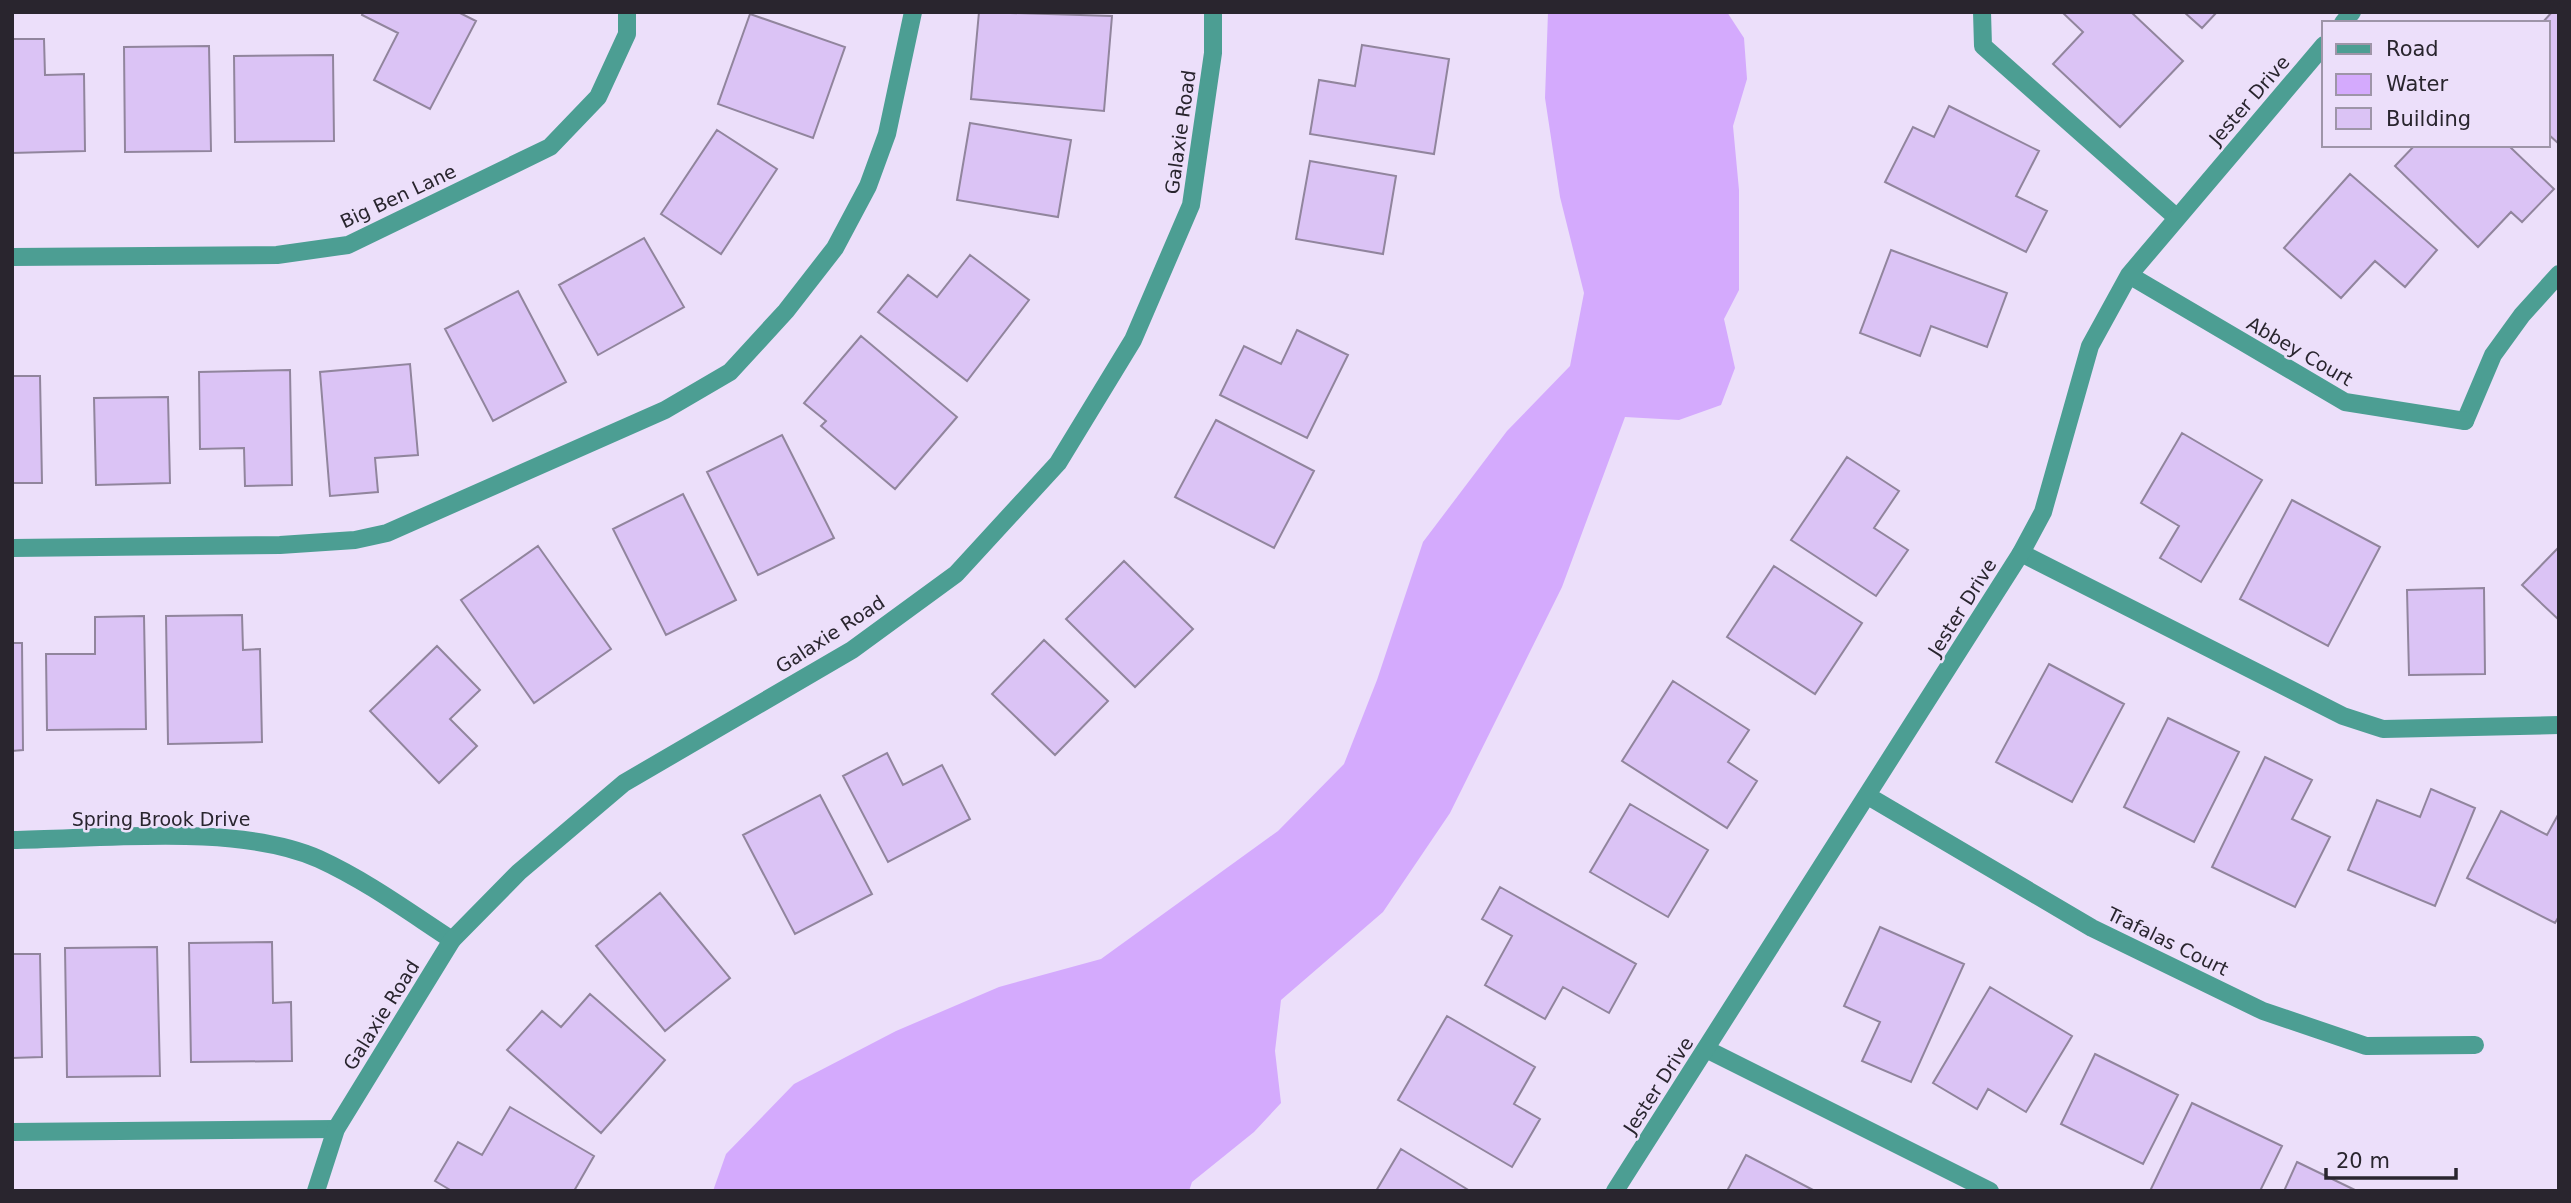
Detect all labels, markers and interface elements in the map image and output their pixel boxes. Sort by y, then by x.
legend [2322,21,2550,147]
text: Road [2386,37,2439,61]
street label: Jester Drive [2204,51,2294,150]
street label: Galaxie Road [1160,68,1200,196]
text: Water [2386,72,2448,96]
text: Building [2386,107,2471,131]
street label: Big Ben Lane [337,160,459,232]
street label: Abbey Court [2243,312,2357,390]
street label: Jester Drive [1923,554,2001,661]
street label: Galaxie Road [772,591,888,677]
street label: Spring Brook Drive [72,808,250,830]
street label: Trafalas Court [2103,902,2232,980]
street label: Galaxie Road [338,956,424,1074]
street label: Jester Drive [1618,1033,1697,1138]
scale bar [2326,1136,2456,1180]
text: 20 m [2336,1149,2390,1173]

